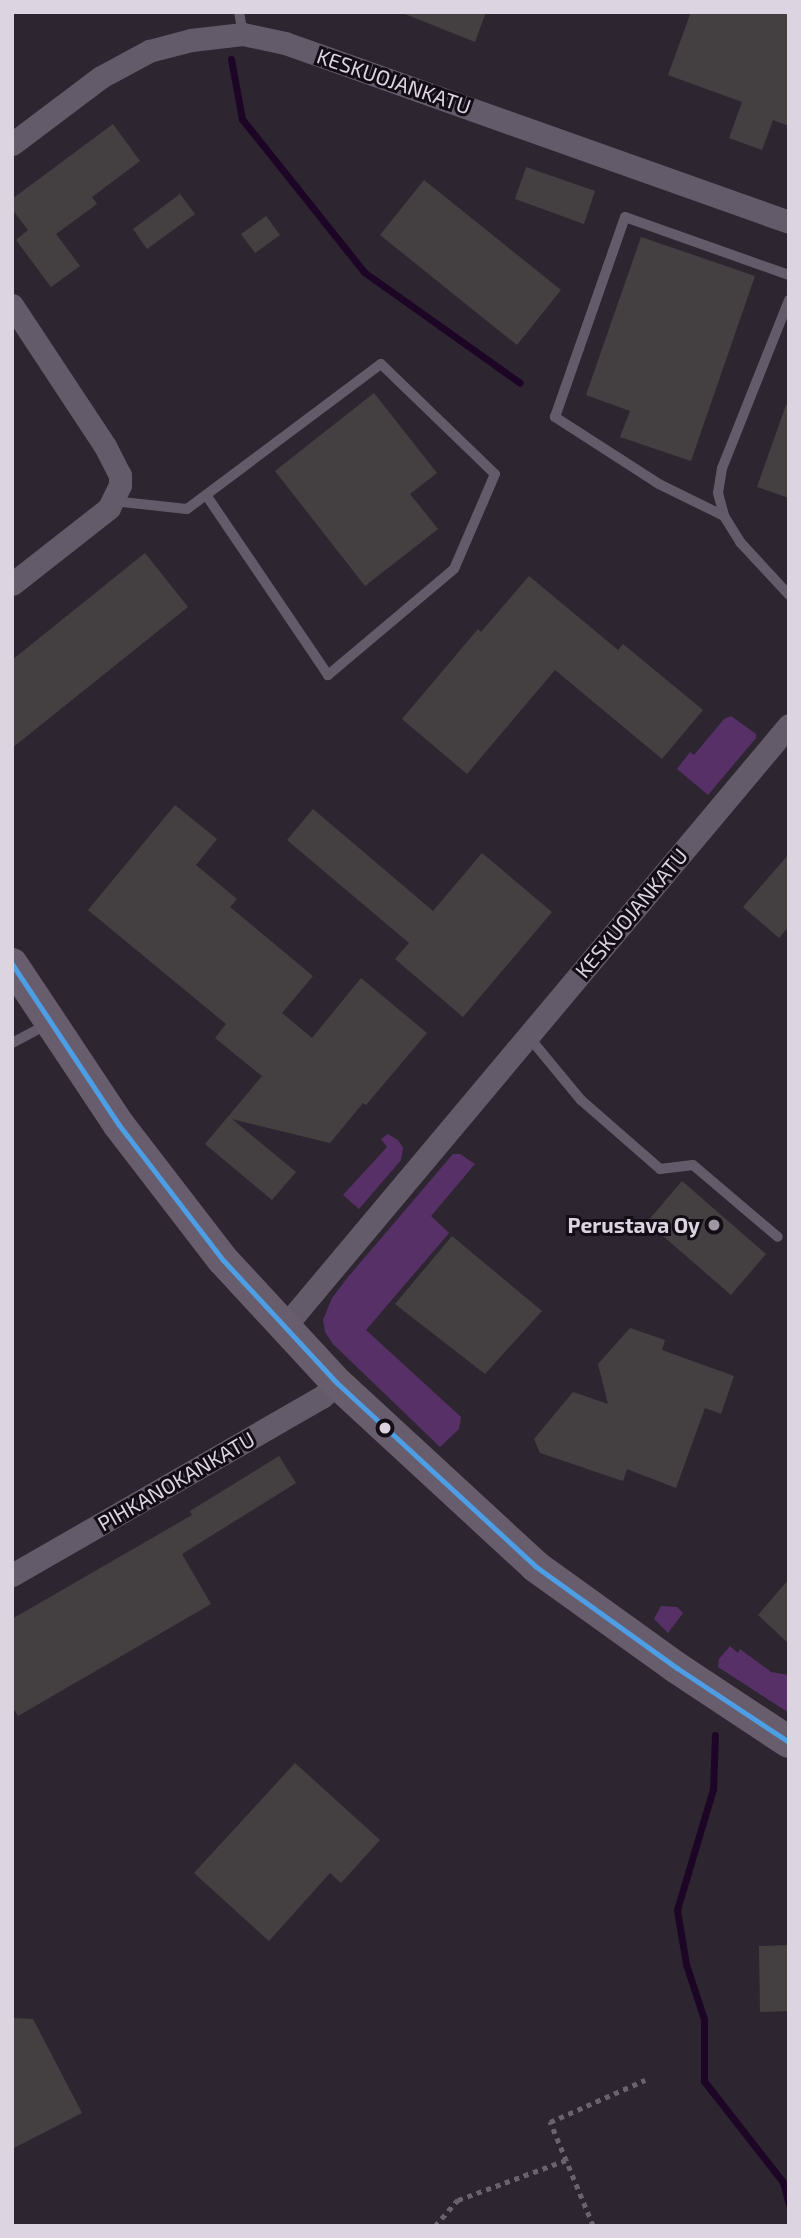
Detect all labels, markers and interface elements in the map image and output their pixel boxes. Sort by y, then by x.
street label: KESKUOJANKATU [314,43,474,119]
street label: KESKUOJANKATU [570,843,692,983]
place label: Perustava Oy [568,1212,700,1238]
marker: Perustava Oy [706,1217,722,1233]
unlabelled marker [378,1421,392,1435]
street label: PIHKANOKANKATU [93,1426,259,1536]

